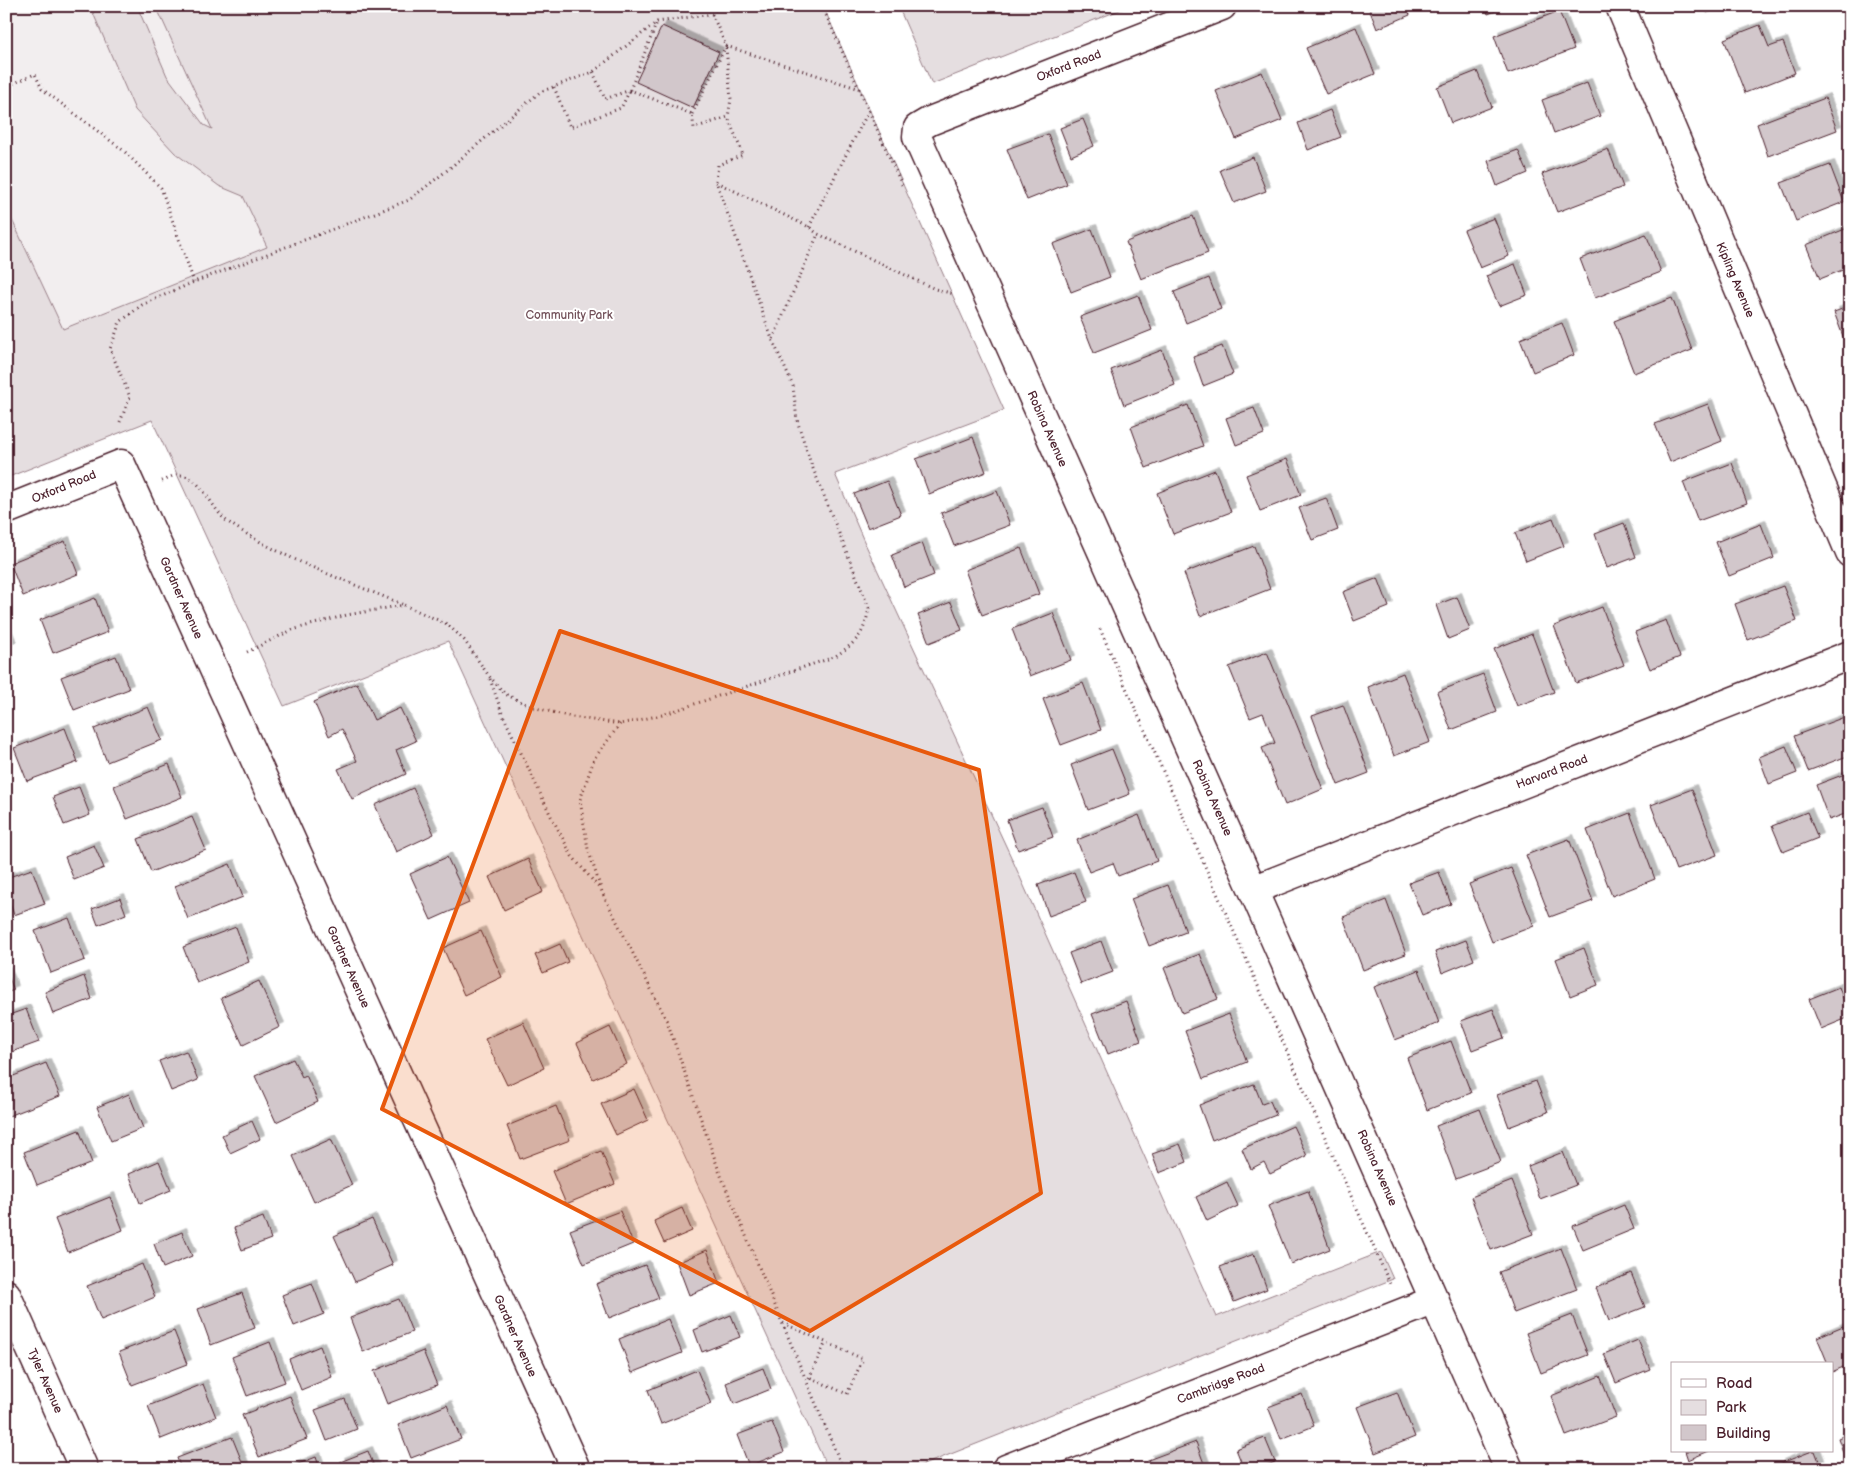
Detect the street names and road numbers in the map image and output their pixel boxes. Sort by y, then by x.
street label: Oxford Road [1035,47,1104,85]
street label: Kipling Avenue [1712,240,1758,320]
street label: Robina Avenue [1023,388,1071,470]
street label: Oxford Road [30,467,98,507]
street label: Gardner Avenue [156,555,206,641]
street label: Harvard Road [1514,751,1590,793]
street label: Robina Avenue [1188,757,1236,839]
street label: Gardner Avenue [323,924,373,1010]
street label: Robina Avenue [1353,1127,1401,1209]
street label: Gardner Avenue [490,1293,540,1379]
street label: Tyler Avenue [24,1346,66,1416]
street label: Cambridge Road [1175,1360,1267,1408]

